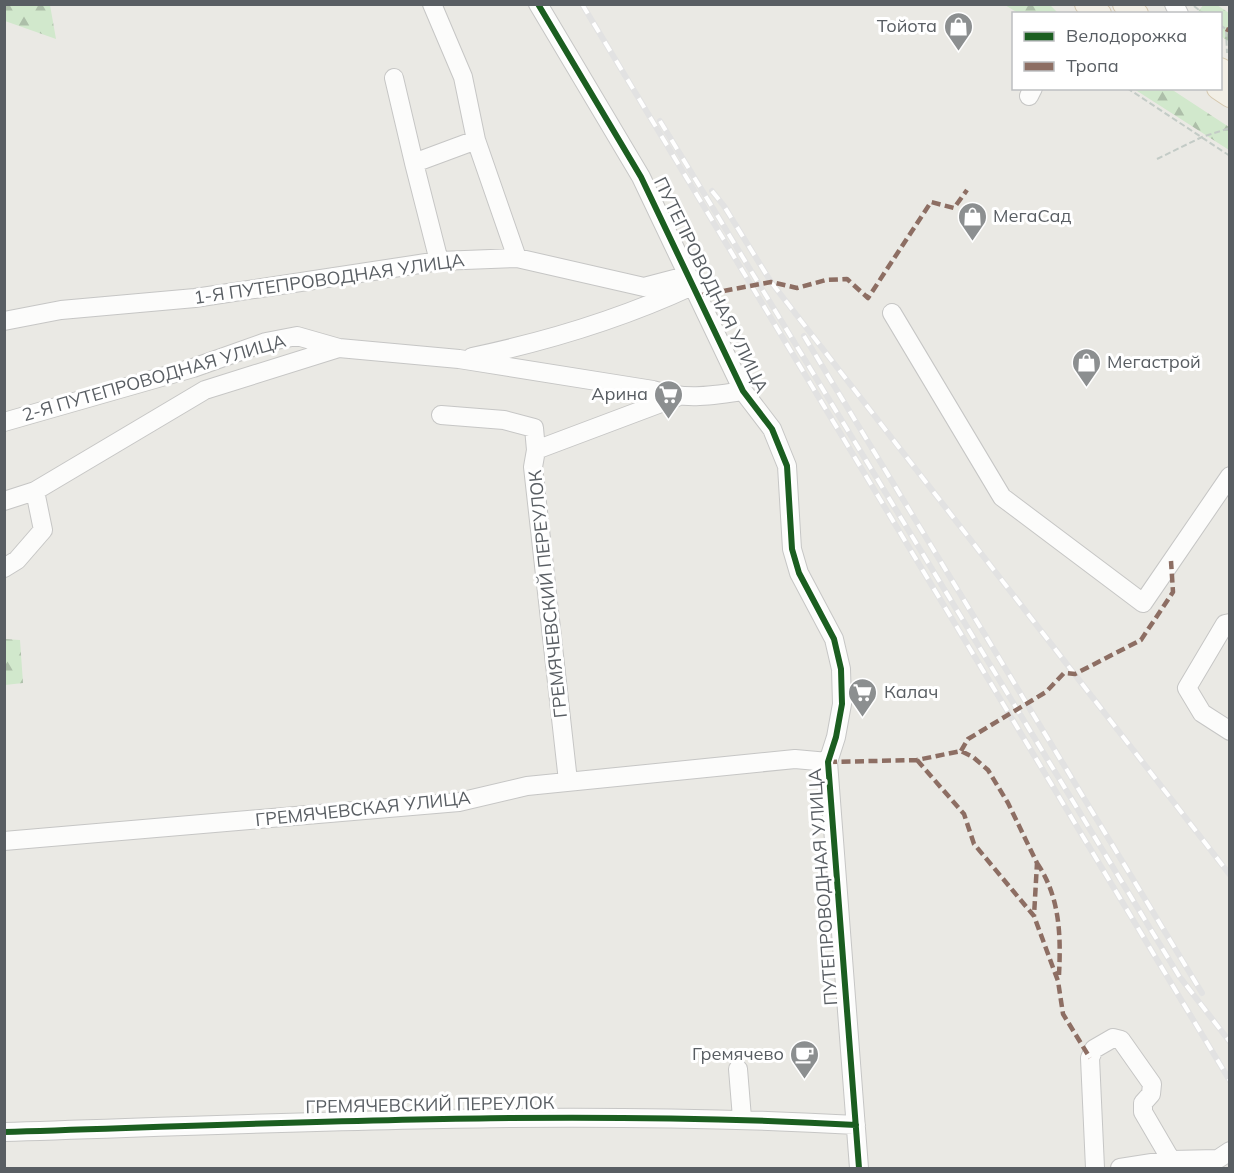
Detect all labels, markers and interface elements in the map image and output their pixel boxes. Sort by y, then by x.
shop icon: Тойота [942,10,974,52]
legend [1012,12,1222,90]
place label: Тойота [877,14,937,37]
text: Велодорожка [1066,24,1187,47]
text: Тропа [1066,54,1119,77]
street label: ПУТЕПРОВОДНАЯ УЛИЦА [649,173,774,397]
shop icon: МегаСад [956,200,988,242]
place label: МегаСад [993,204,1072,227]
street label: 1-Я ПУТЕПРОВОДНАЯ УЛИЦА [192,248,466,309]
street label: 2-Я ПУТЕПРОВОДНАЯ УЛИЦА [19,329,288,426]
shop icon: Мегастрой [1070,346,1102,388]
place label: Мегастрой [1107,350,1201,373]
supermarket icon: Арина [653,378,685,420]
place label: Арина [591,382,648,405]
street label: ГРЕМЯЧЕВСКИЙ ПЕРЕУЛОК [523,469,572,719]
supermarket icon: Калач [847,676,879,718]
place label: Калач [884,680,939,703]
street label: ПУТЕПРОВОДНАЯ УЛИЦА [803,768,842,1006]
street label: ГРЕМЯЧЕВСКАЯ УЛИЦА [254,786,472,831]
cafe icon: Гремячево [789,1038,821,1080]
place label: Гремячево [692,1042,784,1065]
street label: ГРЕМЯЧЕВСКИЙ ПЕРЕУЛОК [305,1091,555,1118]

